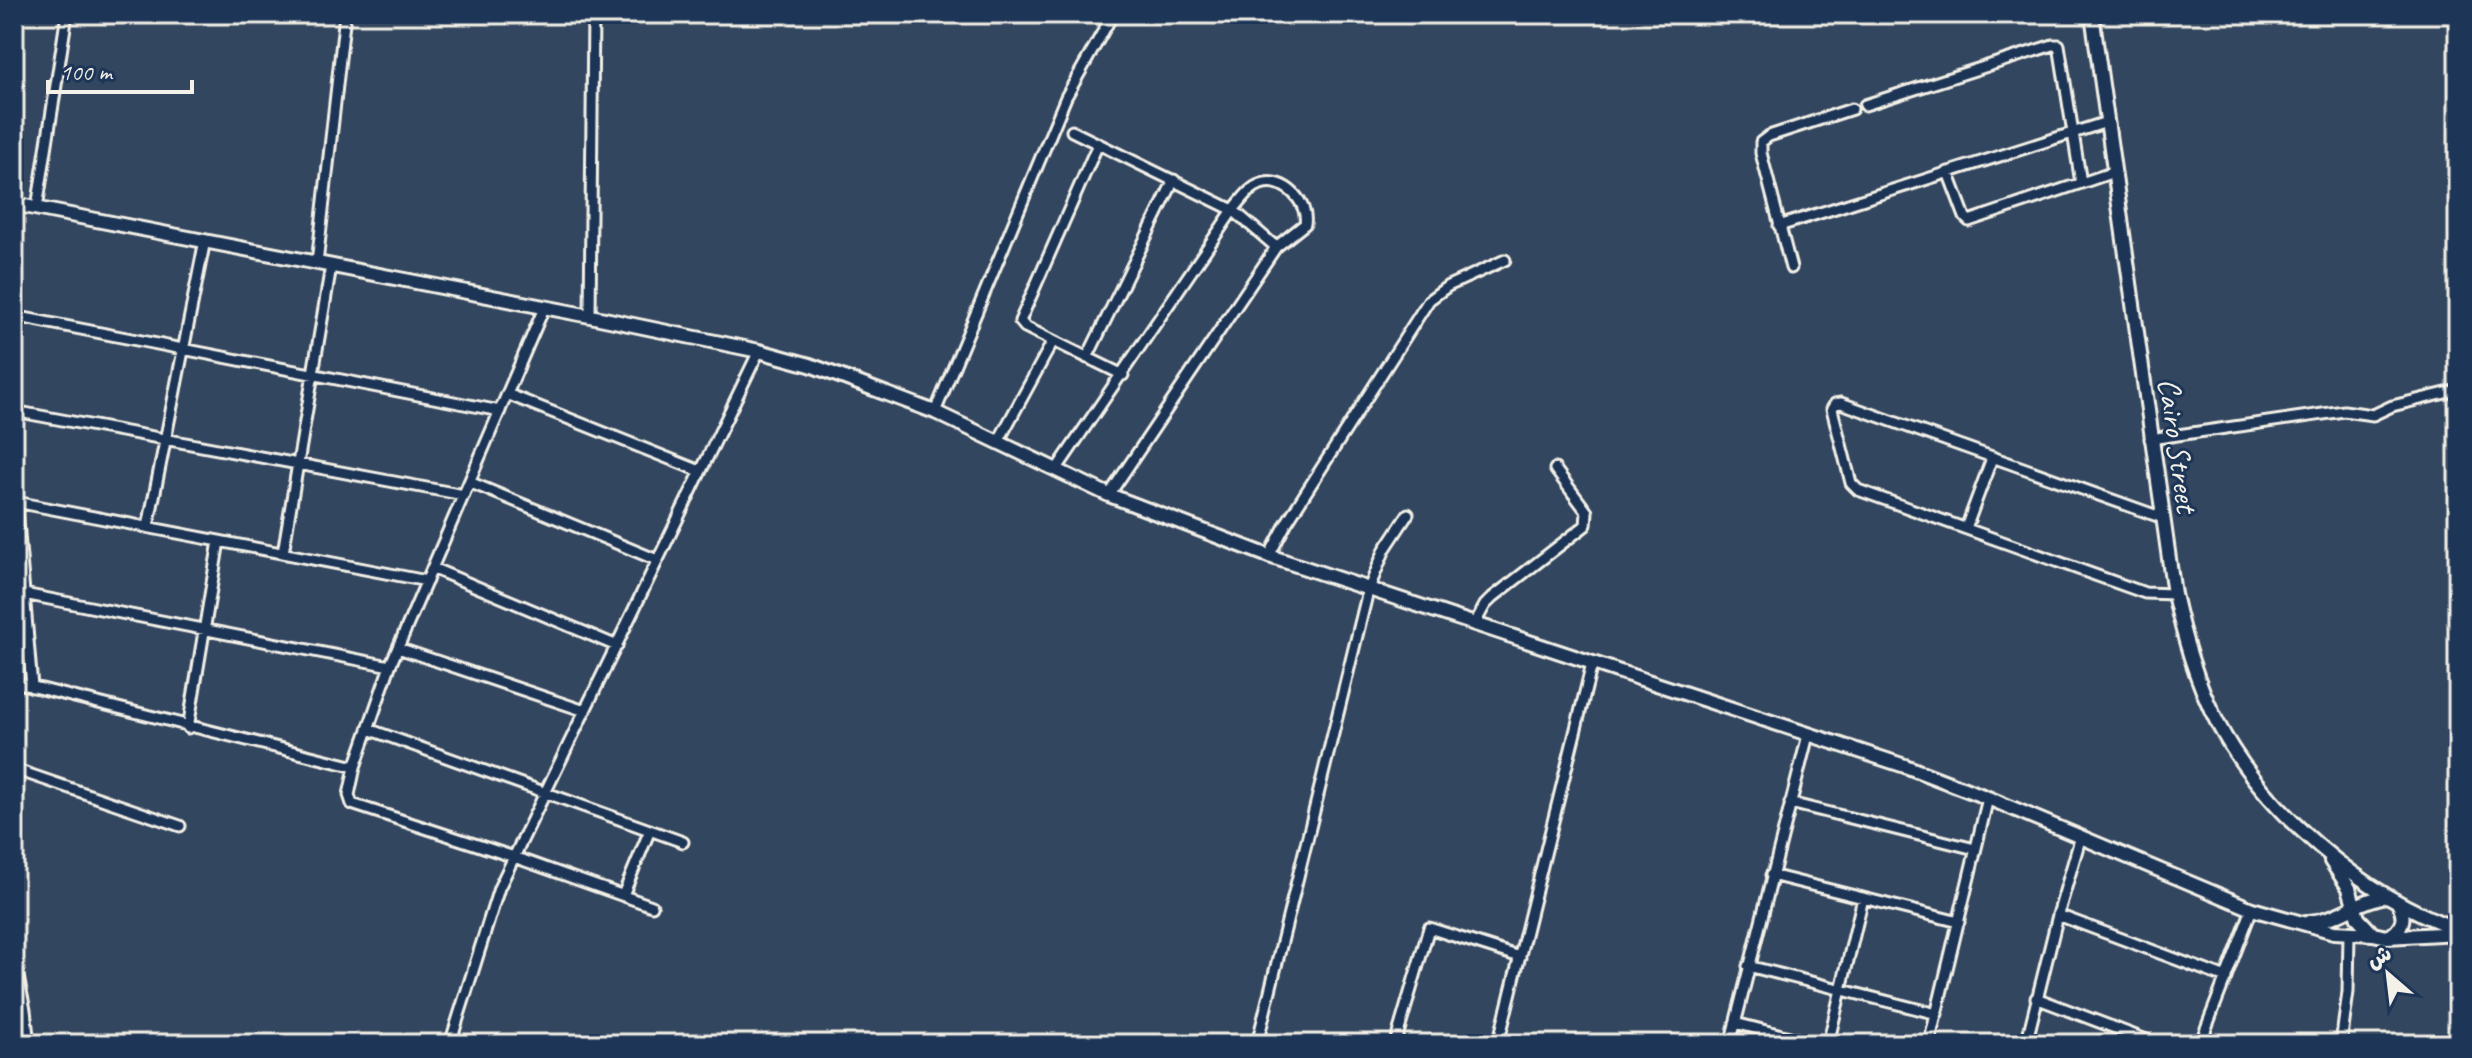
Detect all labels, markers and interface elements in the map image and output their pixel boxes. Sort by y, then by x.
scale bar [48,44,192,94]
text: 100 m [60,57,114,87]
street label: Cairo Street [2148,375,2208,518]
north arrow [2348,934,2428,1014]
text: ش [2362,939,2396,975]

